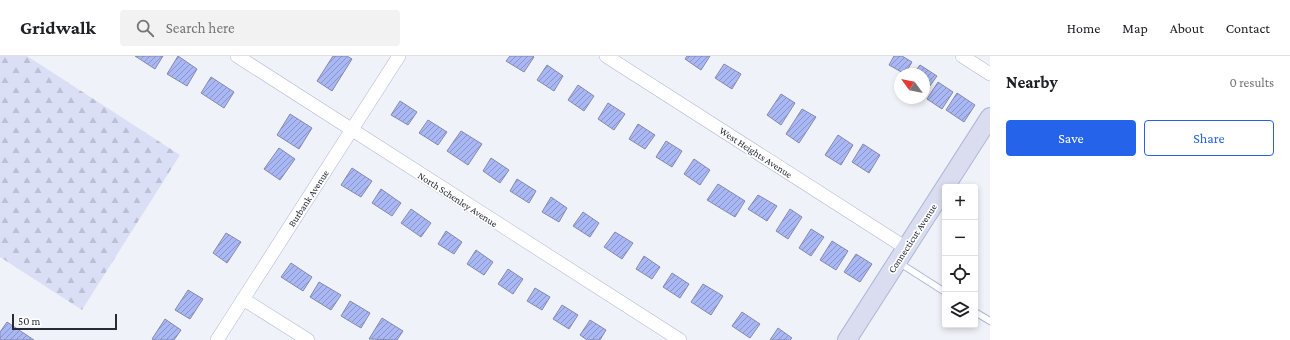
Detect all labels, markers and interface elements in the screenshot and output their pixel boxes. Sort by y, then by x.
search box [120,10,400,46]
text: Gridwalk [20,17,96,38]
icon: search [134,17,156,39]
text: Search here [166,20,235,36]
text: Home [1067,20,1100,36]
text: Map [1122,20,1148,36]
text: About [1170,20,1204,36]
text: Contact [1226,20,1270,36]
north arrow [894,68,930,104]
text: Nearby [1006,73,1058,92]
text: 0 results [1229,75,1274,90]
button: Save [1006,120,1136,156]
button: Share [1144,120,1274,156]
street label: West Heights Avenue [717,125,795,180]
street label: Burbank Avenue [286,167,331,229]
street label: North Schenley Avenue [416,170,500,230]
map controls [942,184,978,328]
button: + [942,184,978,220]
street label: Connecticut Avenue [886,201,939,275]
button: − [942,220,978,256]
button: locate [942,256,978,292]
button: layers [942,292,978,328]
scale bar [12,312,117,331]
text: 50 m [18,315,40,327]

